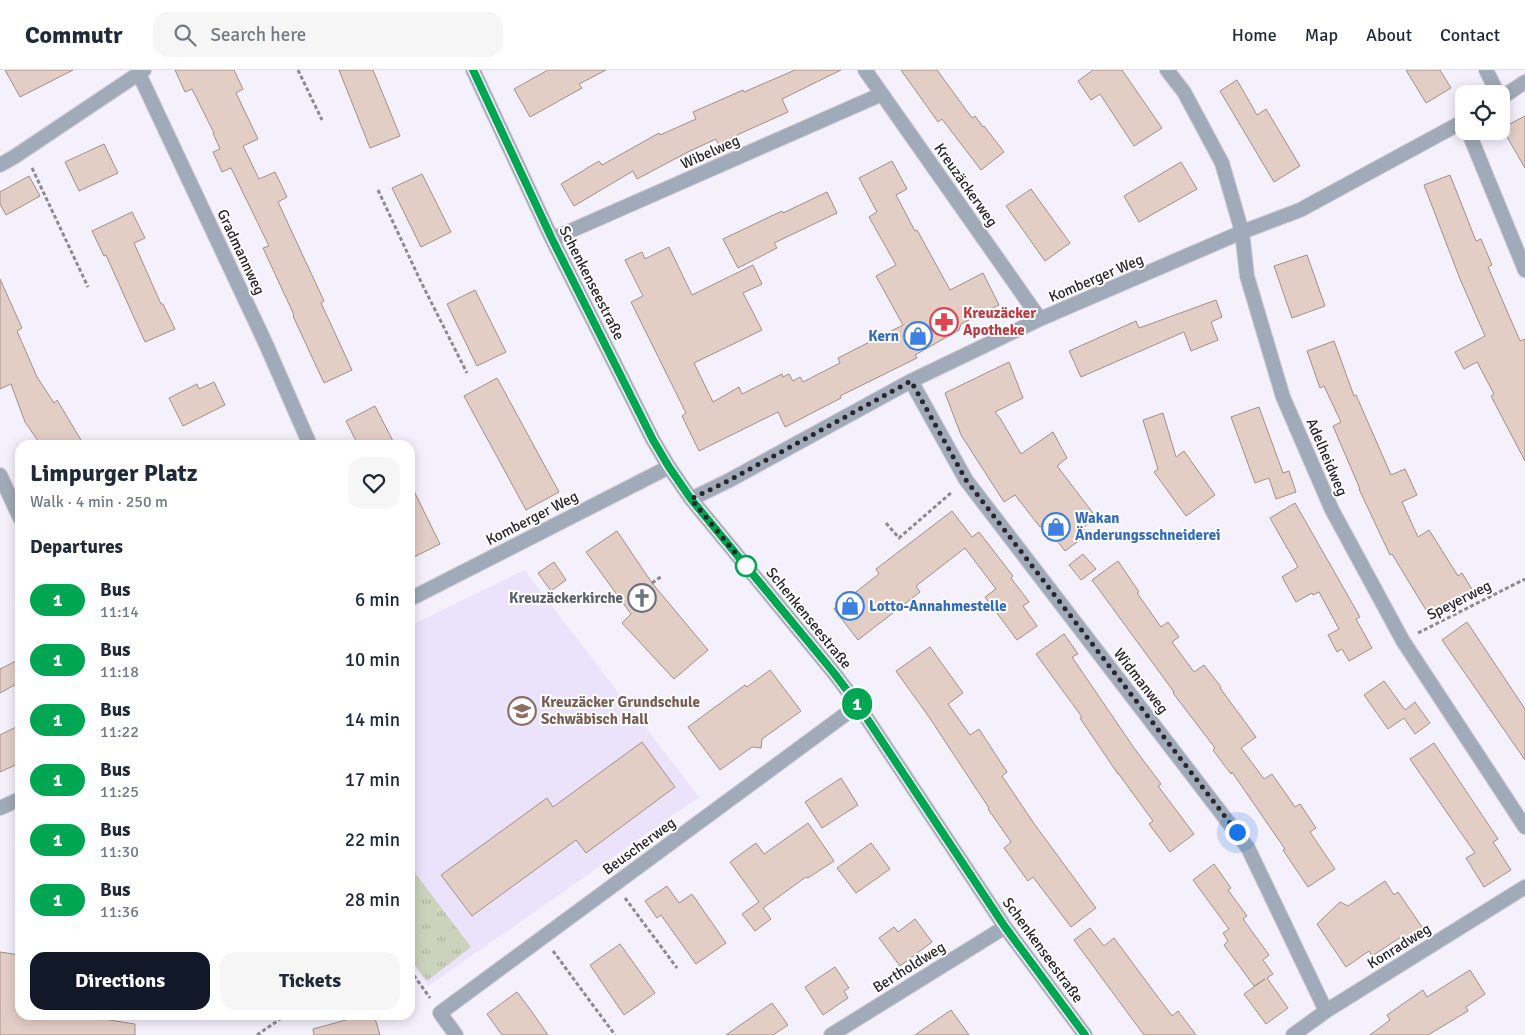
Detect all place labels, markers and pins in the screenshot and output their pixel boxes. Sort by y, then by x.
place label: Kreuzäcker Apotheke [963,304,1036,339]
pharmacy icon: Kreuzäcker Apotheke [929,307,959,337]
shop icon: Kern [903,321,933,351]
place label: Kern [868,327,899,345]
place label: Wakan Änderungsschneiderei [1075,509,1221,544]
shop icon: Wakan Änderungsschneiderei [1041,512,1071,542]
unlabelled marker [735,555,757,577]
church icon: Kreuzäckerkirche [627,583,657,613]
place label: Kreuzäckerkirche [509,589,623,607]
shop icon: Lotto-Annahmestelle [835,591,865,621]
place label: Lotto-Annahmestelle [869,597,1007,615]
place label: Kreuzäcker Grundschule Schwäbisch Hall [541,693,700,728]
school or university icon: Kreuzäcker Grundschule Schwäbisch Hall [507,696,537,726]

